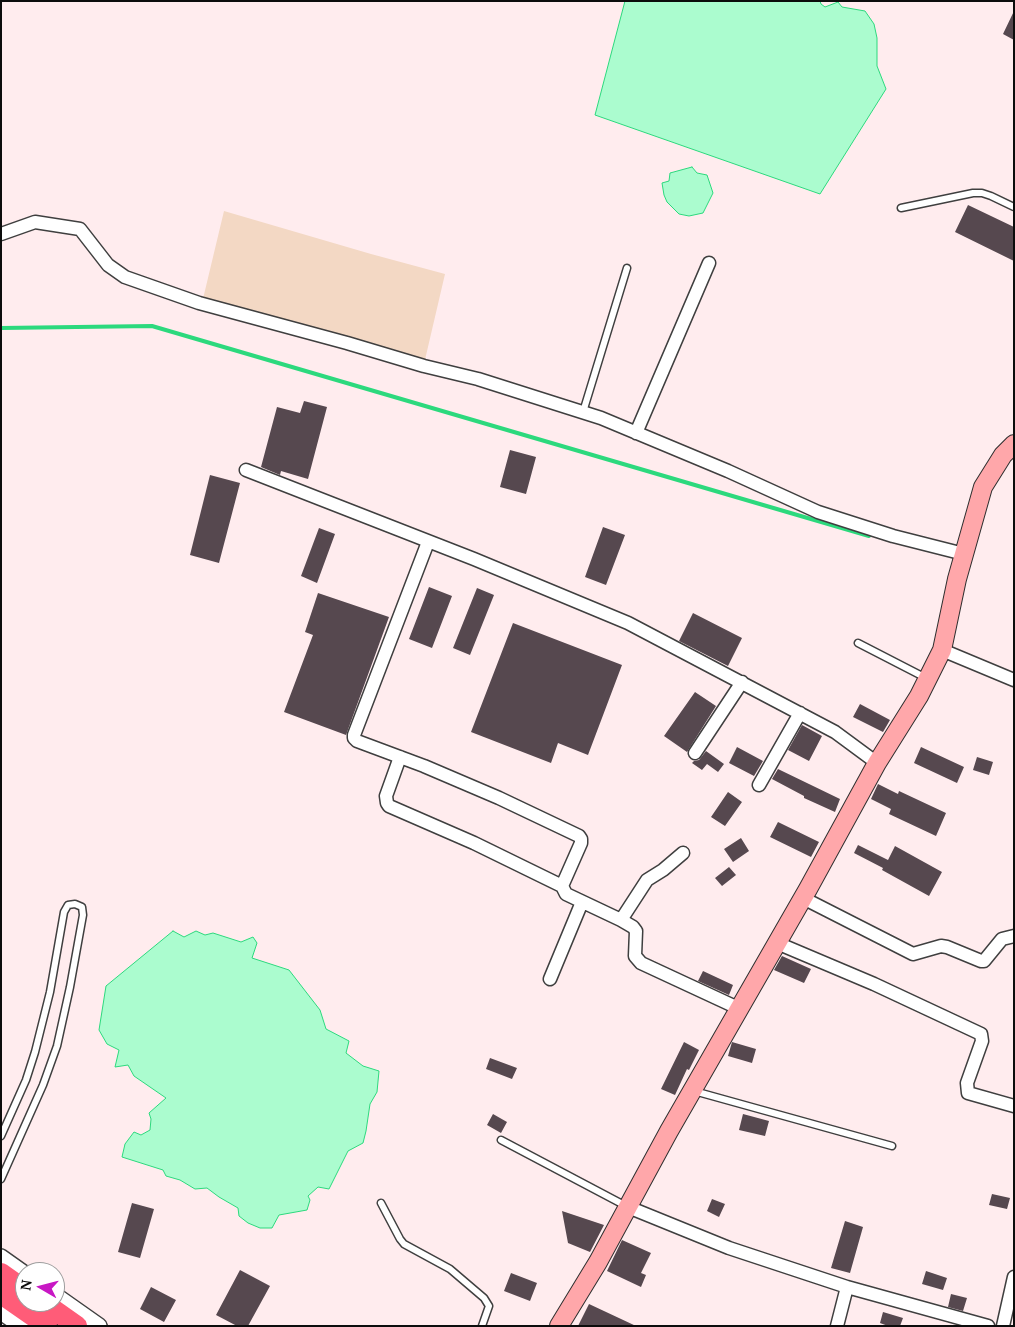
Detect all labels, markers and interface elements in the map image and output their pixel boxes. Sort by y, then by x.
north arrow [15,1262,65,1312]
text: N [15,1278,36,1292]

